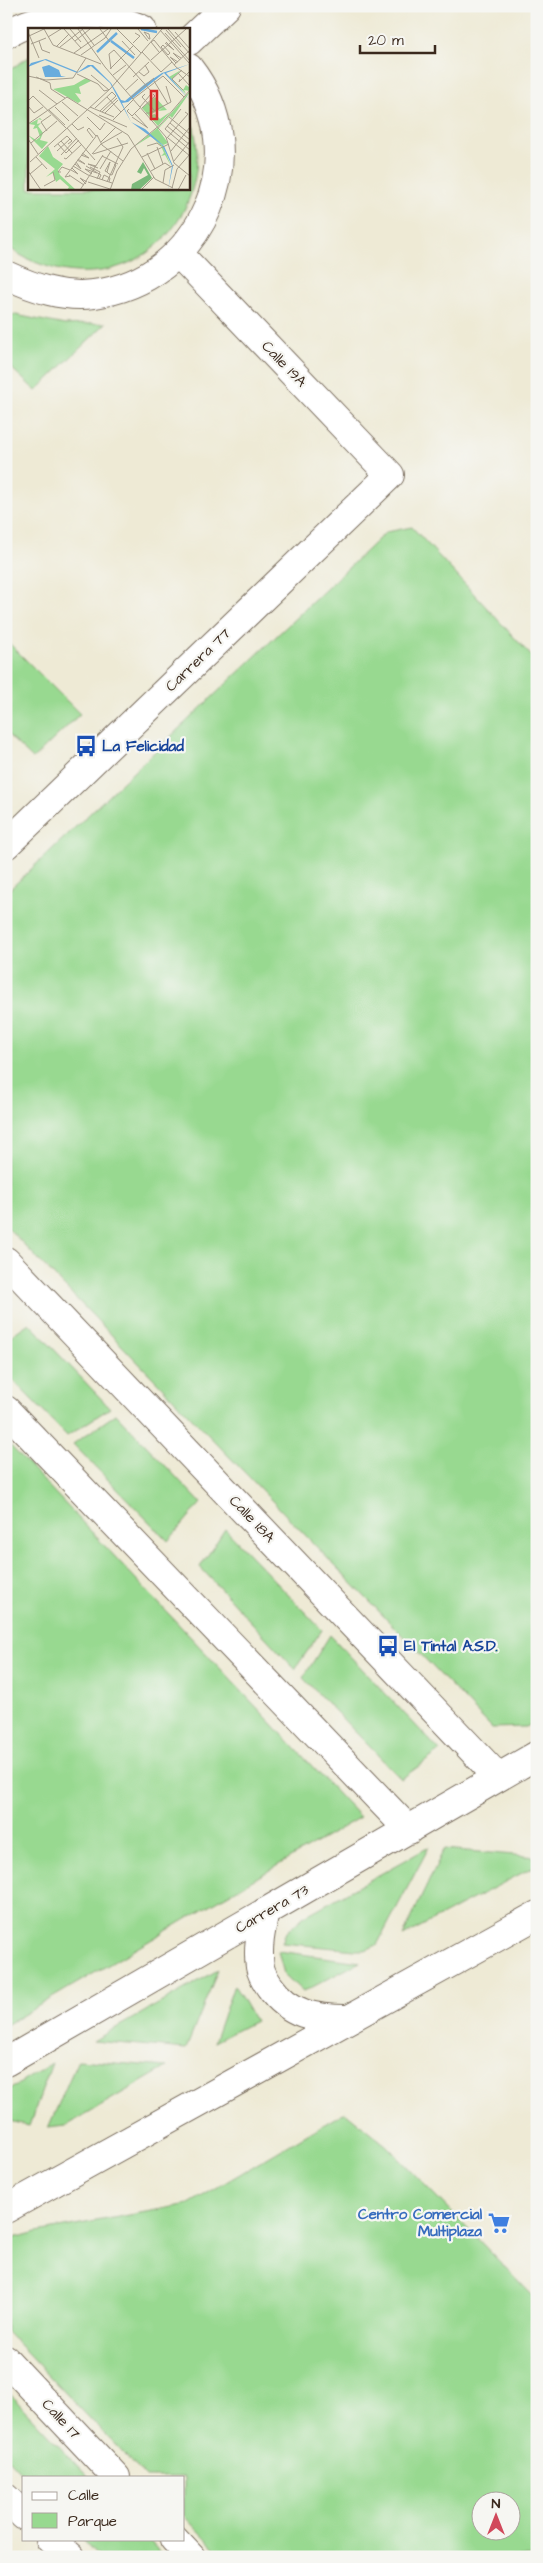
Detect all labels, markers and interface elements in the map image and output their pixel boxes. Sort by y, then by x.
scale bar [360,22,436,54]
inset map [28,28,190,190]
text: 20 m [368,30,404,51]
street label: Calle 19A [257,336,312,392]
street label: Carrera 77 [161,624,235,696]
bus stop icon: La Felicidad [73,733,99,759]
place label: La Felicidad [102,736,184,757]
street label: Calle 18A [224,1491,280,1548]
bus stop icon: El Tintal A.S.D. [375,1633,401,1659]
place label: El Tintal A.S.D. [404,1636,498,1657]
street label: Carrera 73 [231,1879,313,1939]
place label: Centro Comercial Multiplaza [358,2204,483,2242]
supermarket icon: Centro Comercial Multiplaza [486,2210,512,2236]
street label: Calle 17 [37,2394,85,2444]
legend [22,2476,185,2540]
text: Calle [68,2485,99,2506]
north arrow [470,2490,520,2540]
text: N [492,2494,501,2514]
text: Parque [68,2511,117,2532]

